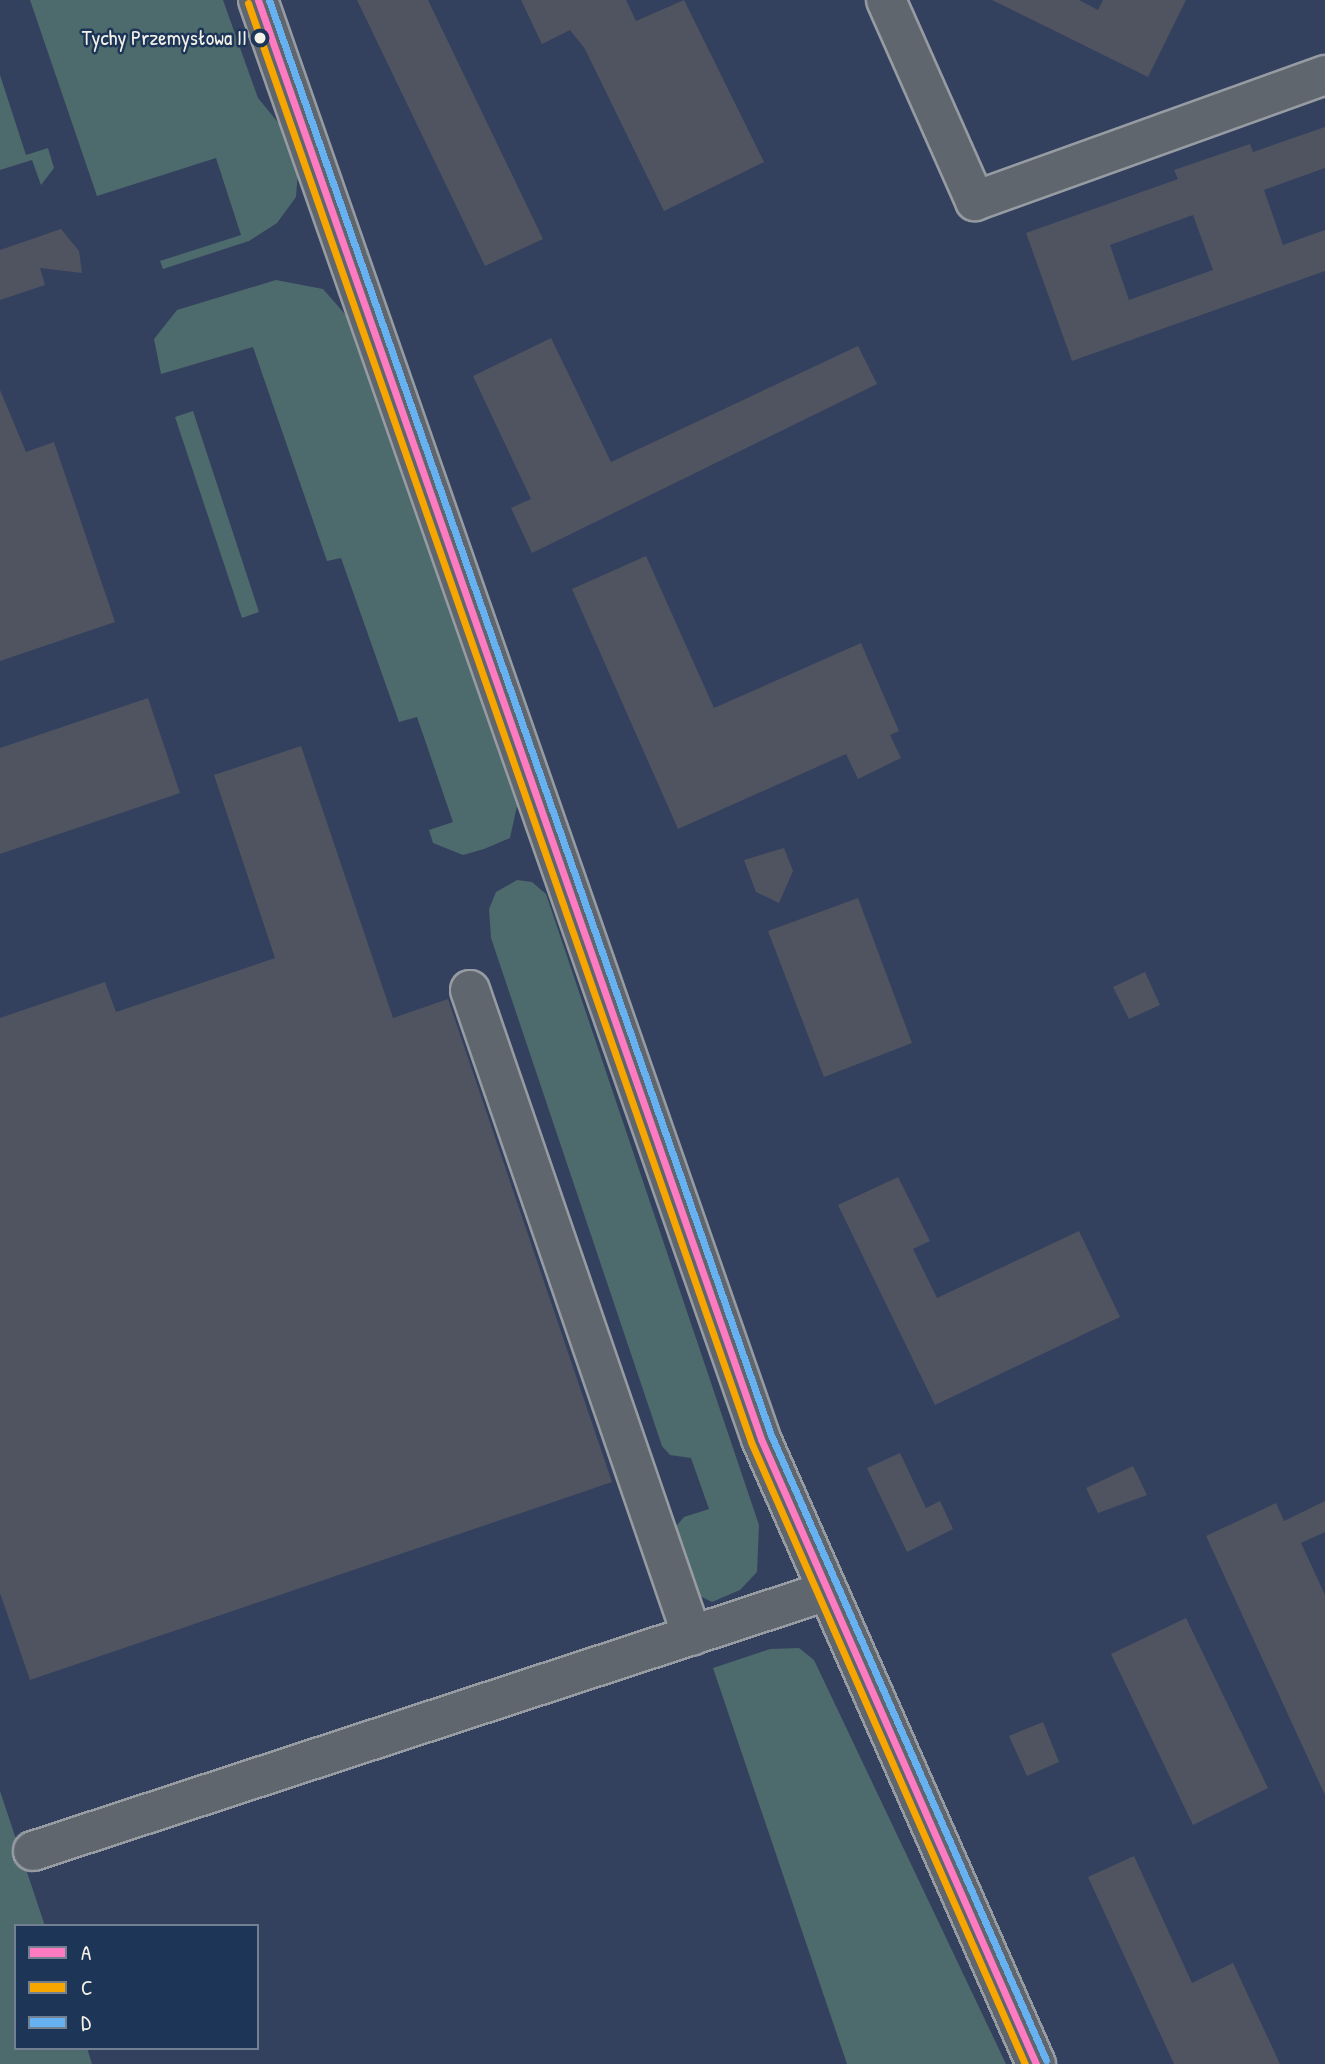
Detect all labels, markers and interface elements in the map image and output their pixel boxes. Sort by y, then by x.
place label: Tychy Przemysłowa II [82,25,247,51]
marker: Tychy Przemysłowa II [253,31,267,45]
legend [14,1924,259,2050]
text: A [81,1938,91,1967]
text: C [81,1973,93,2002]
text: D [81,2008,91,2037]

